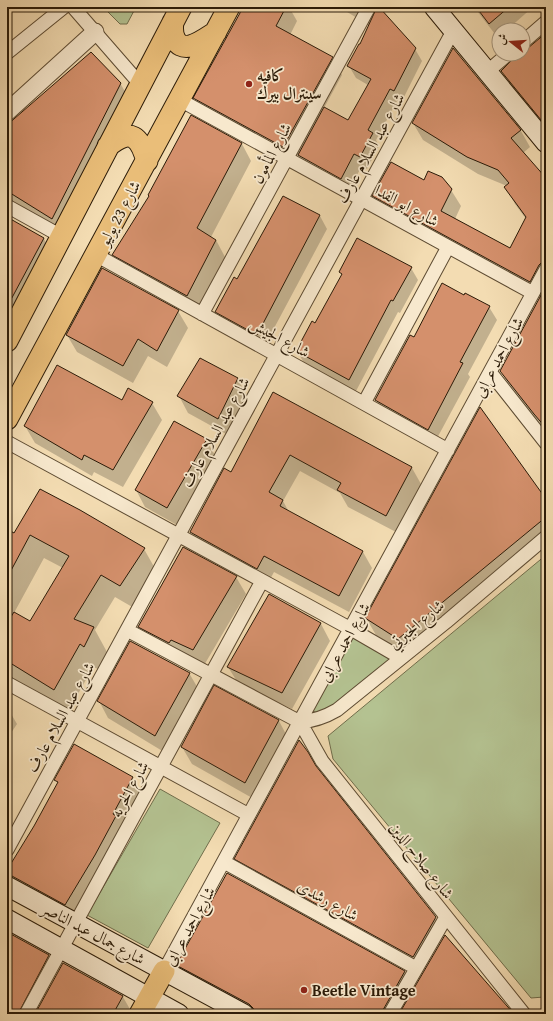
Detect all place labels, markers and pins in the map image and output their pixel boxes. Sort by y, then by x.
place label: كافيه سينترال بيرك [257,63,322,105]
marker: كافيه سينترال بيرك [244,79,254,89]
place label: Beetle Vintage [312,978,416,1002]
marker: Beetle Vintage [299,985,309,995]

